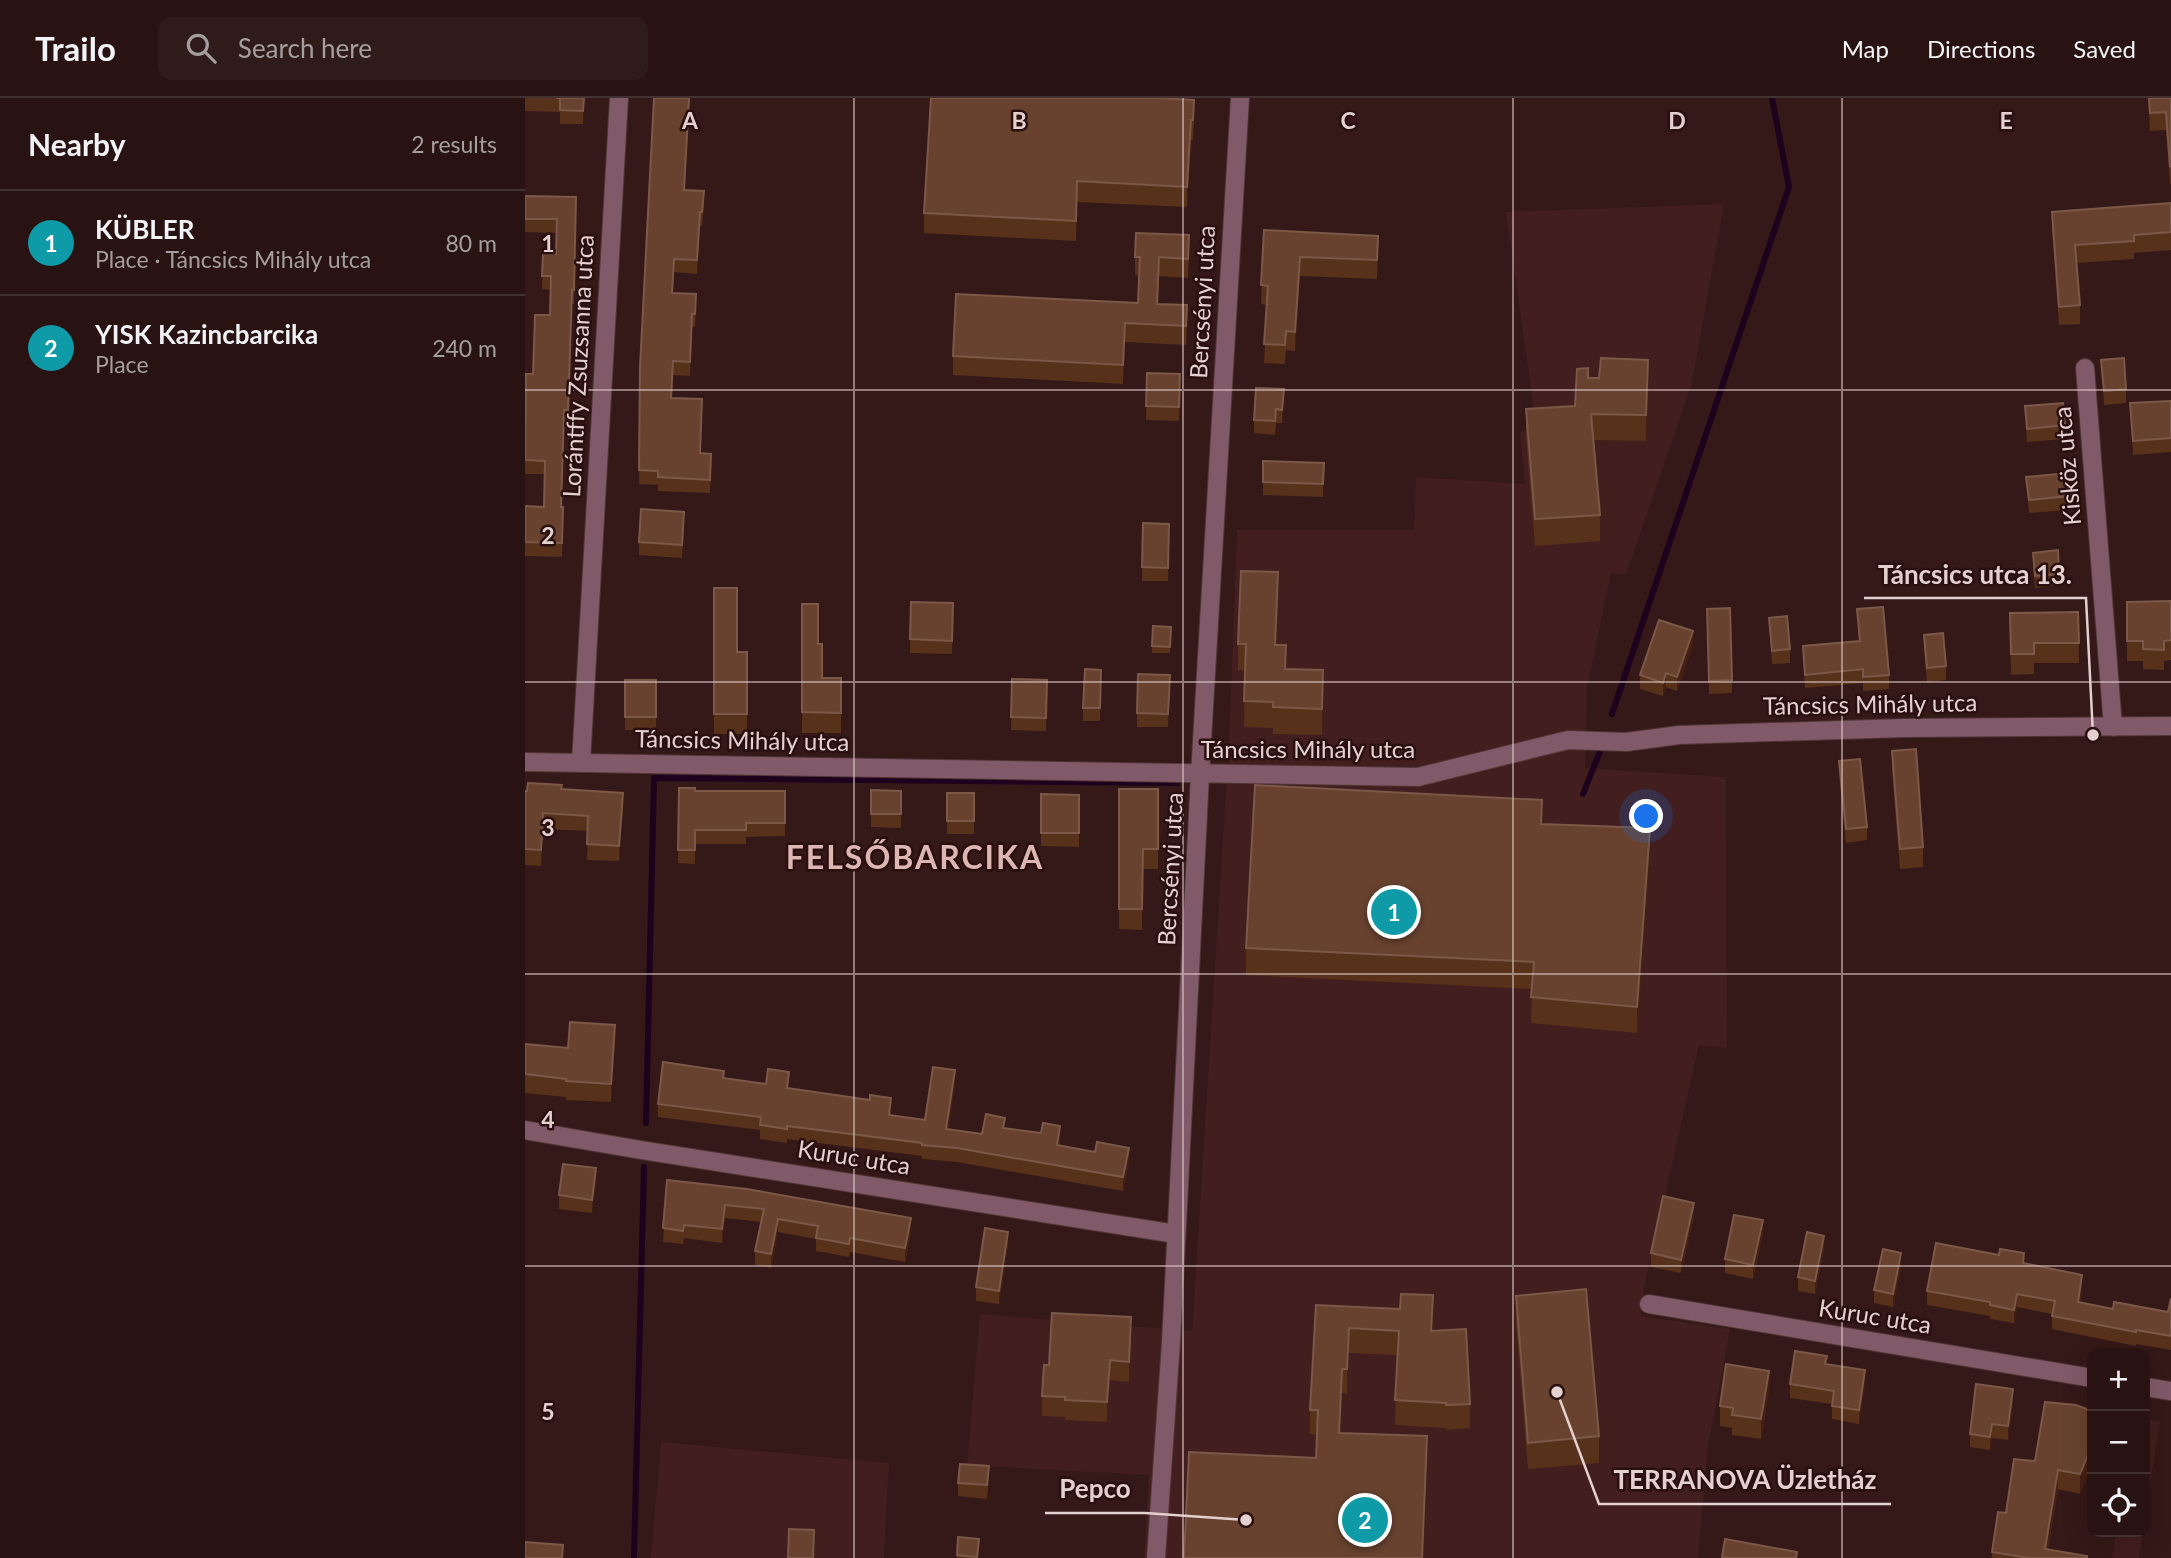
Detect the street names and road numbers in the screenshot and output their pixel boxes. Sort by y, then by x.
street label: Bercsényi utca [1183,225,1220,379]
street label: Lorántffy Zsuzsanna utca [556,234,599,498]
street label: Kisköz utca [2047,405,2086,527]
street label: Táncsics Mihály utca [1763,687,1977,720]
street label: Táncsics Mihály utca [635,723,849,756]
street label: Táncsics Mihály utca [1201,734,1415,763]
street label: Bercsényi utca [1151,792,1188,946]
street label: Kuruc utca [796,1133,913,1180]
street label: Kuruc utca [1817,1292,1934,1339]

